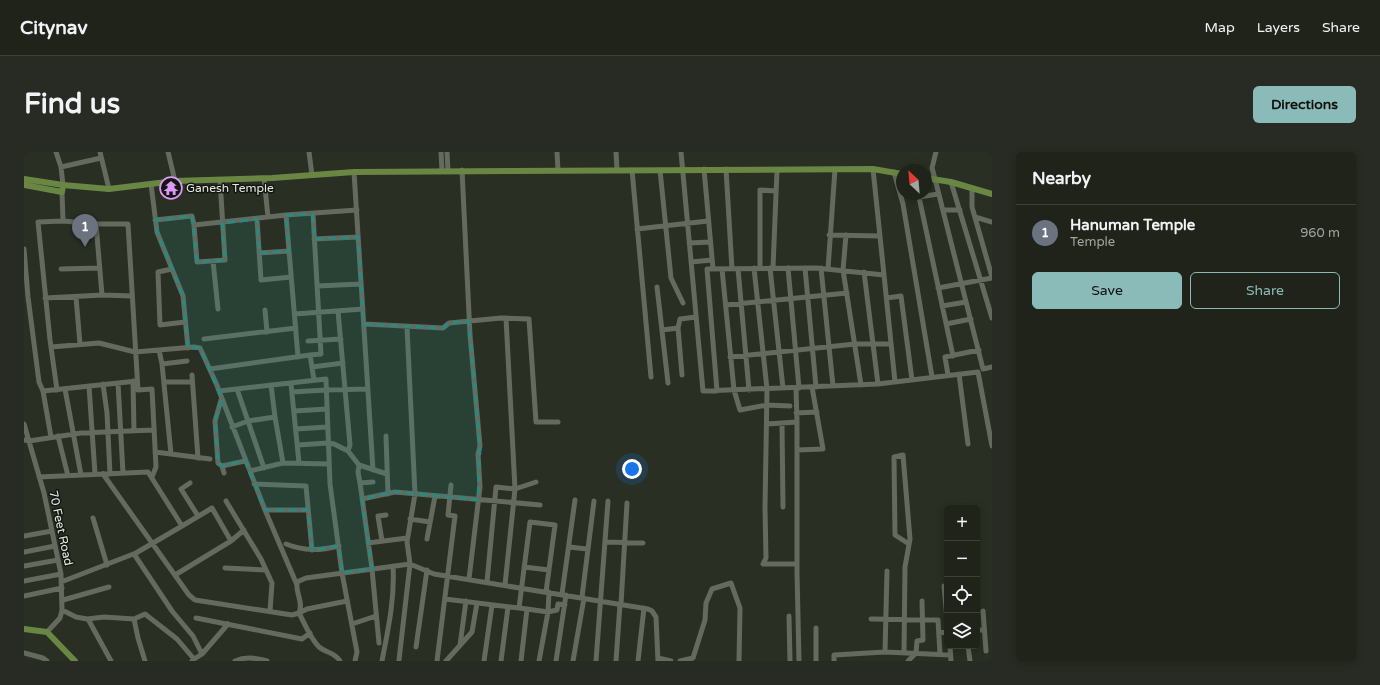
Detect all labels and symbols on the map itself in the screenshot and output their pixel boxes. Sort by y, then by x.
north arrow [896,164,932,200]
temple icon: Ganesh Temple [158,175,184,201]
place label: Ganesh Temple [186,181,274,195]
pin: 1 [72,214,98,247]
your location [622,459,642,479]
street label: 70 Feet Road [46,489,76,567]

